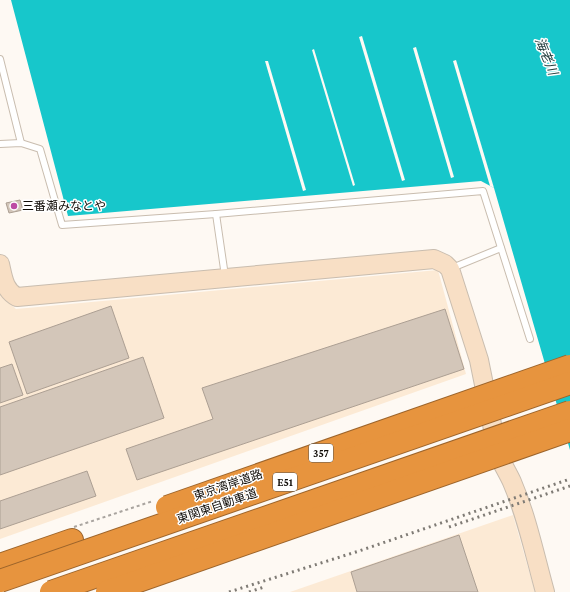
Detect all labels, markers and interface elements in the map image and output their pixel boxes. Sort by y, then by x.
water label: 海老川 [532,35,562,79]
place label: 三番瀬みなとや [22,199,106,213]
marker: 三番瀬みなとや [9,201,19,211]
road number: 357 [309,444,333,462]
street label: 東京湾岸道路 [192,467,264,503]
road number: E51 [273,473,297,491]
street label: 東関東自動車道 [175,486,259,526]

